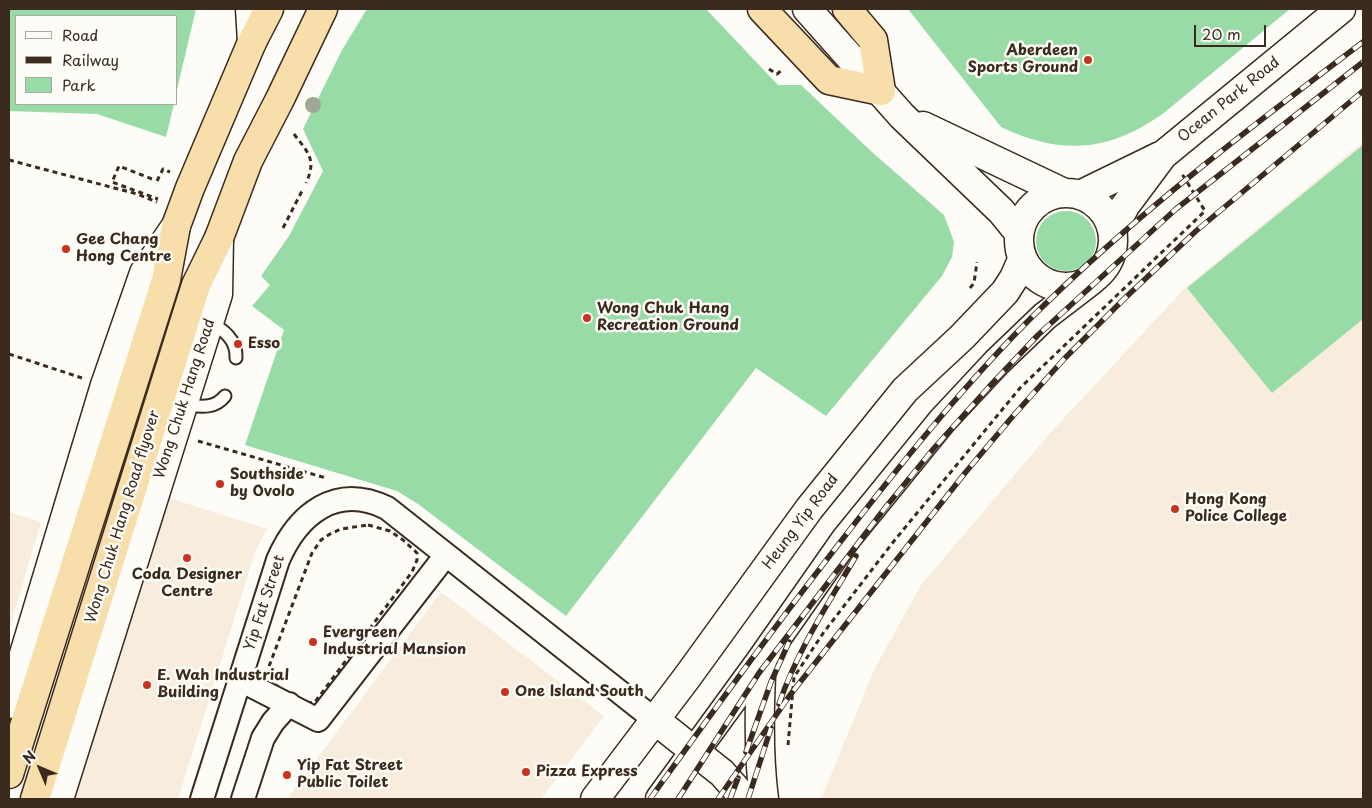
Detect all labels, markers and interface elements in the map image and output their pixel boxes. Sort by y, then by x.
legend [15,15,178,105]
scale bar [1197,15,1270,47]
text: 20 m [1202,22,1241,45]
text: Road [62,23,98,46]
place label: Aberdeen Sports Ground [968,42,1078,77]
text: Railway [62,48,119,71]
street label: Ocean Park Road [1174,53,1284,147]
marker: Aberdeen Sports Ground [1082,54,1094,66]
text: Park [62,73,96,96]
place label: Gee Chang Hong Centre [76,231,171,266]
marker: Gee Chang Hong Centre [60,243,72,255]
place label: Wong Chuk Hang Recreation Ground [597,300,739,335]
marker: Wong Chuk Hang Recreation Ground [581,312,593,324]
street label: Wong Chuk Hang Road [151,317,219,481]
place label: Esso [248,335,280,353]
marker: Esso [232,338,244,350]
street label: Wong Chuk Hang Road flyover [82,409,164,625]
place label: Southside by Ovolo [230,466,304,501]
street label: Heung Yip Road [759,471,843,573]
marker: Southside by Ovolo [214,478,226,490]
place label: Hong Kong Police College [1185,491,1287,526]
marker: Hong Kong Police College [1169,503,1181,515]
marker: Coda Designer Centre [181,552,193,564]
street label: Yip Fat Street [241,553,289,653]
place label: Coda Designer Centre [132,566,242,601]
place label: Evergreen Industrial Mansion [323,624,466,659]
marker: Evergreen Industrial Mansion [307,636,319,648]
place label: E. Wah Industrial Building [157,667,289,702]
marker: E. Wah Industrial Building [141,679,153,691]
place label: One Island South [515,683,644,701]
marker: One Island South [499,686,511,698]
north arrow [15,743,65,793]
text: N [18,746,40,768]
place label: Yip Fat Street Public Toilet [297,757,403,792]
place label: Pizza Express [536,763,638,781]
marker: Pizza Express [520,766,532,778]
marker: Yip Fat Street Public Toilet [281,769,293,781]

